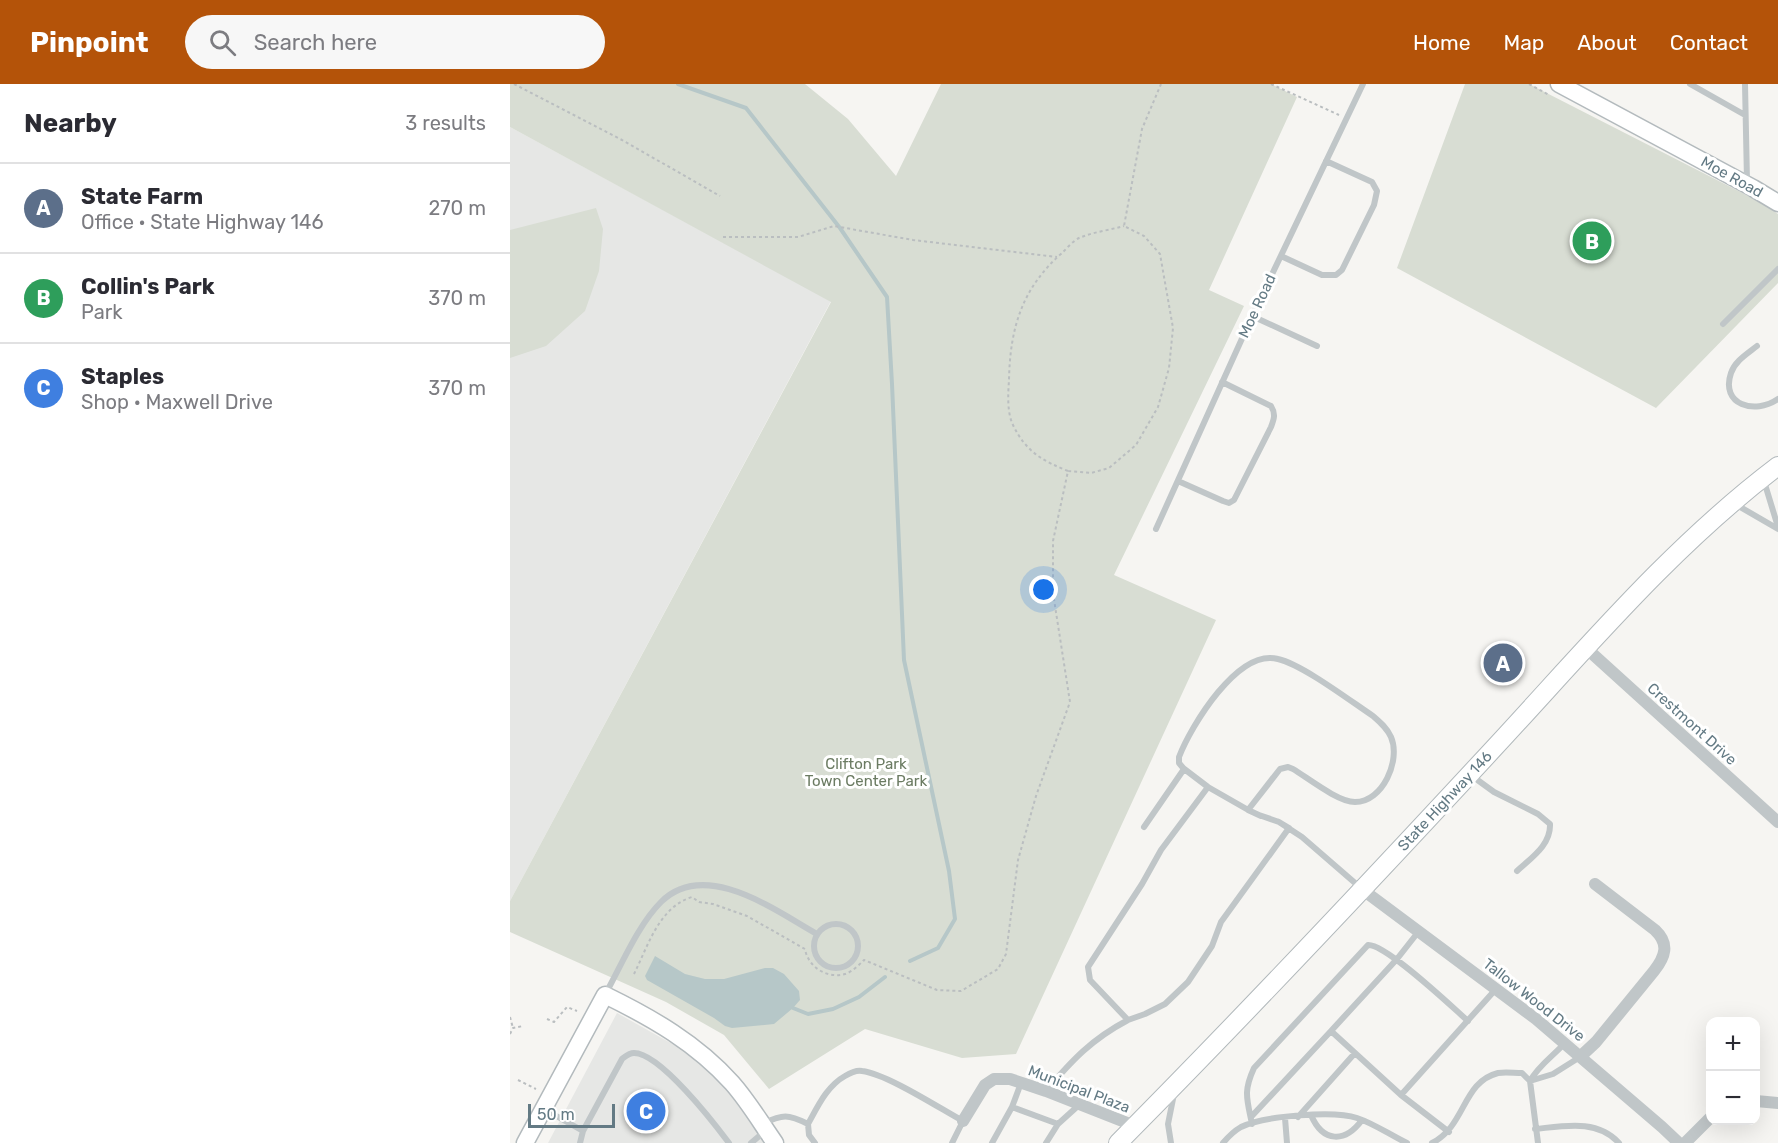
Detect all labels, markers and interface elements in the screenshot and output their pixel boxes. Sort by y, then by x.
search box [185,15,605,69]
text: Pinpoint [30,26,149,59]
icon: search [206,26,239,59]
text: Search here [254,29,377,56]
text: Home [1413,30,1470,55]
text: Map [1503,30,1544,55]
text: About [1577,30,1637,55]
text: Contact [1670,30,1748,55]
text: Nearby [24,108,117,139]
text: 3 results [405,111,486,135]
street label: Moe Road [1698,153,1766,201]
text: State Farm [81,183,203,210]
text: A [36,196,51,220]
text: 270 m [429,196,486,220]
text: Office · State Highway 146 [81,210,324,234]
pin: B [1572,218,1612,264]
street label: Moe Road [1234,271,1280,341]
text: Collin's Park [81,273,215,300]
text: B [36,286,51,310]
text: 370 m [428,286,486,310]
text: Park [81,300,123,324]
text: Staples [81,363,164,390]
text: C [36,376,51,400]
text: 370 m [428,376,486,400]
text: Shop · Maxwell Drive [81,390,273,414]
your location [1029,575,1058,604]
pin: A [1484,640,1522,686]
street label: Crestmont Drive [1644,679,1740,769]
street label: State Highway 146 [1394,747,1496,855]
park label: Clifton Park Town Center Park [805,755,927,790]
street label: Tallow Wood Drive [1480,955,1588,1045]
map controls [1706,1017,1760,1125]
button: + [1706,1017,1760,1071]
street label: Municipal Plaza [1026,1061,1132,1117]
button: − [1706,1071,1760,1125]
pin: C [626,1088,666,1134]
scale bar [528,1101,615,1128]
text: 50 m [537,1105,575,1124]

